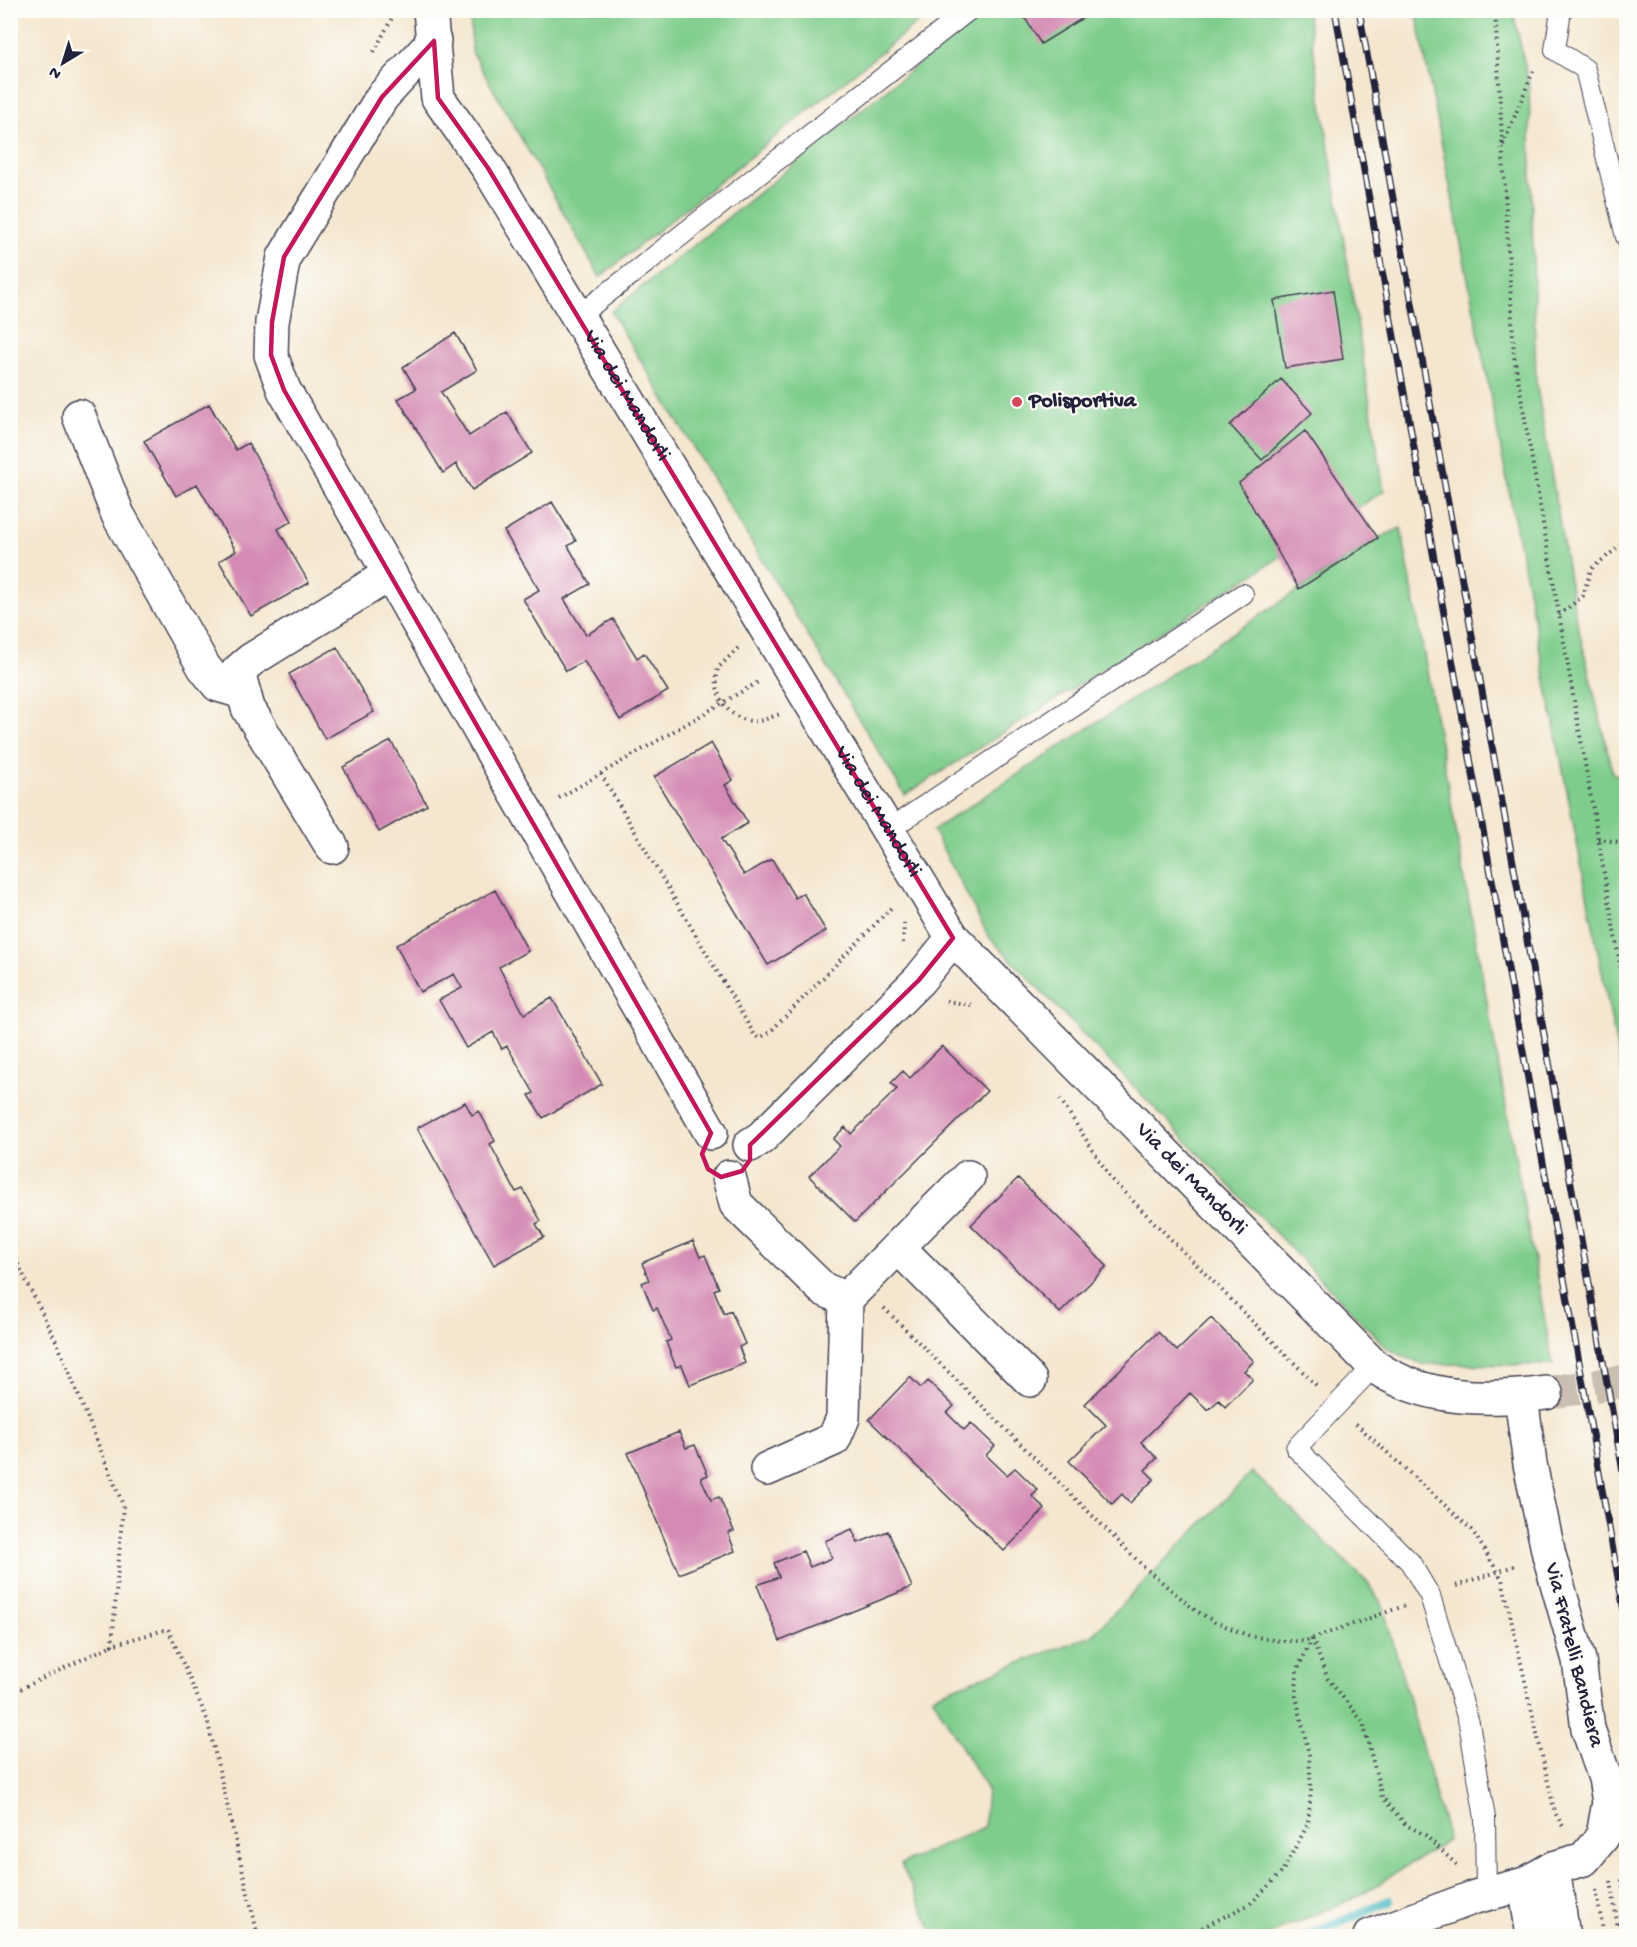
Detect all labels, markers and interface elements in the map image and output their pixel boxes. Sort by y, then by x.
north arrow [33,33,93,93]
text: N [46,61,66,83]
street label: Via dei Mandorli [576,325,675,466]
place label: Polisportiva [1028,389,1138,415]
marker: Polisportiva [1010,395,1024,409]
street label: Via dei Mandorli [827,741,927,882]
street label: Via dei Mandorli [1129,1117,1252,1242]
street label: Via Fratelli Bandiera [1537,1559,1609,1750]

